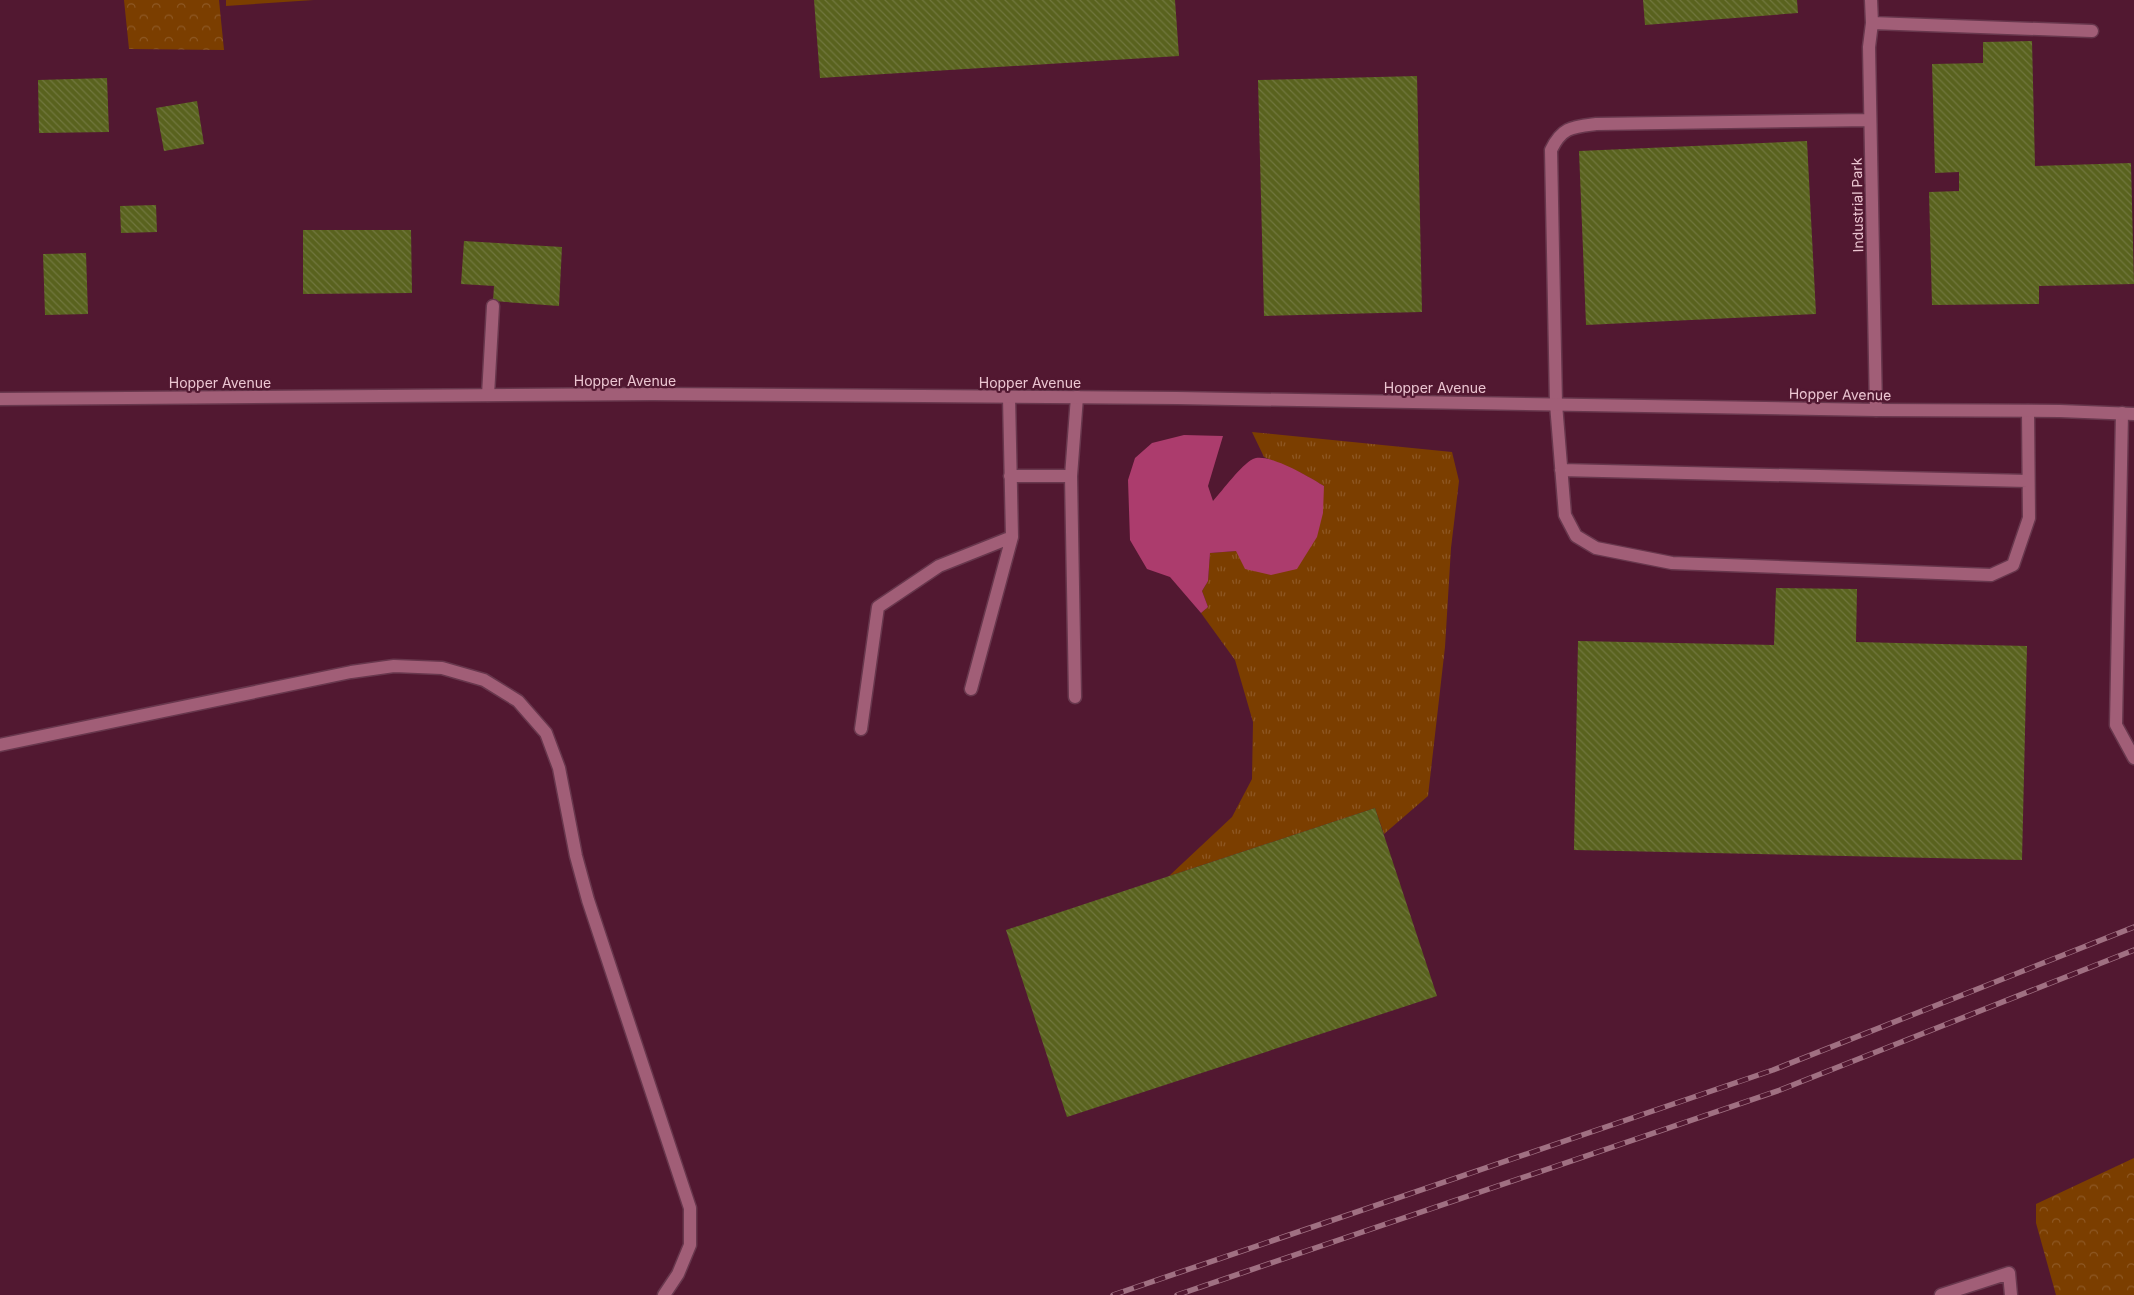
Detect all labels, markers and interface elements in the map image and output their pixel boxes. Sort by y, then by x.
street label: Industrial Park [1848,157,1866,253]
street label: Hopper Avenue [574,372,676,389]
street label: Hopper Avenue [169,374,271,391]
street label: Hopper Avenue [979,374,1081,391]
street label: Hopper Avenue [1384,379,1486,396]
street label: Hopper Avenue [1789,385,1891,403]

